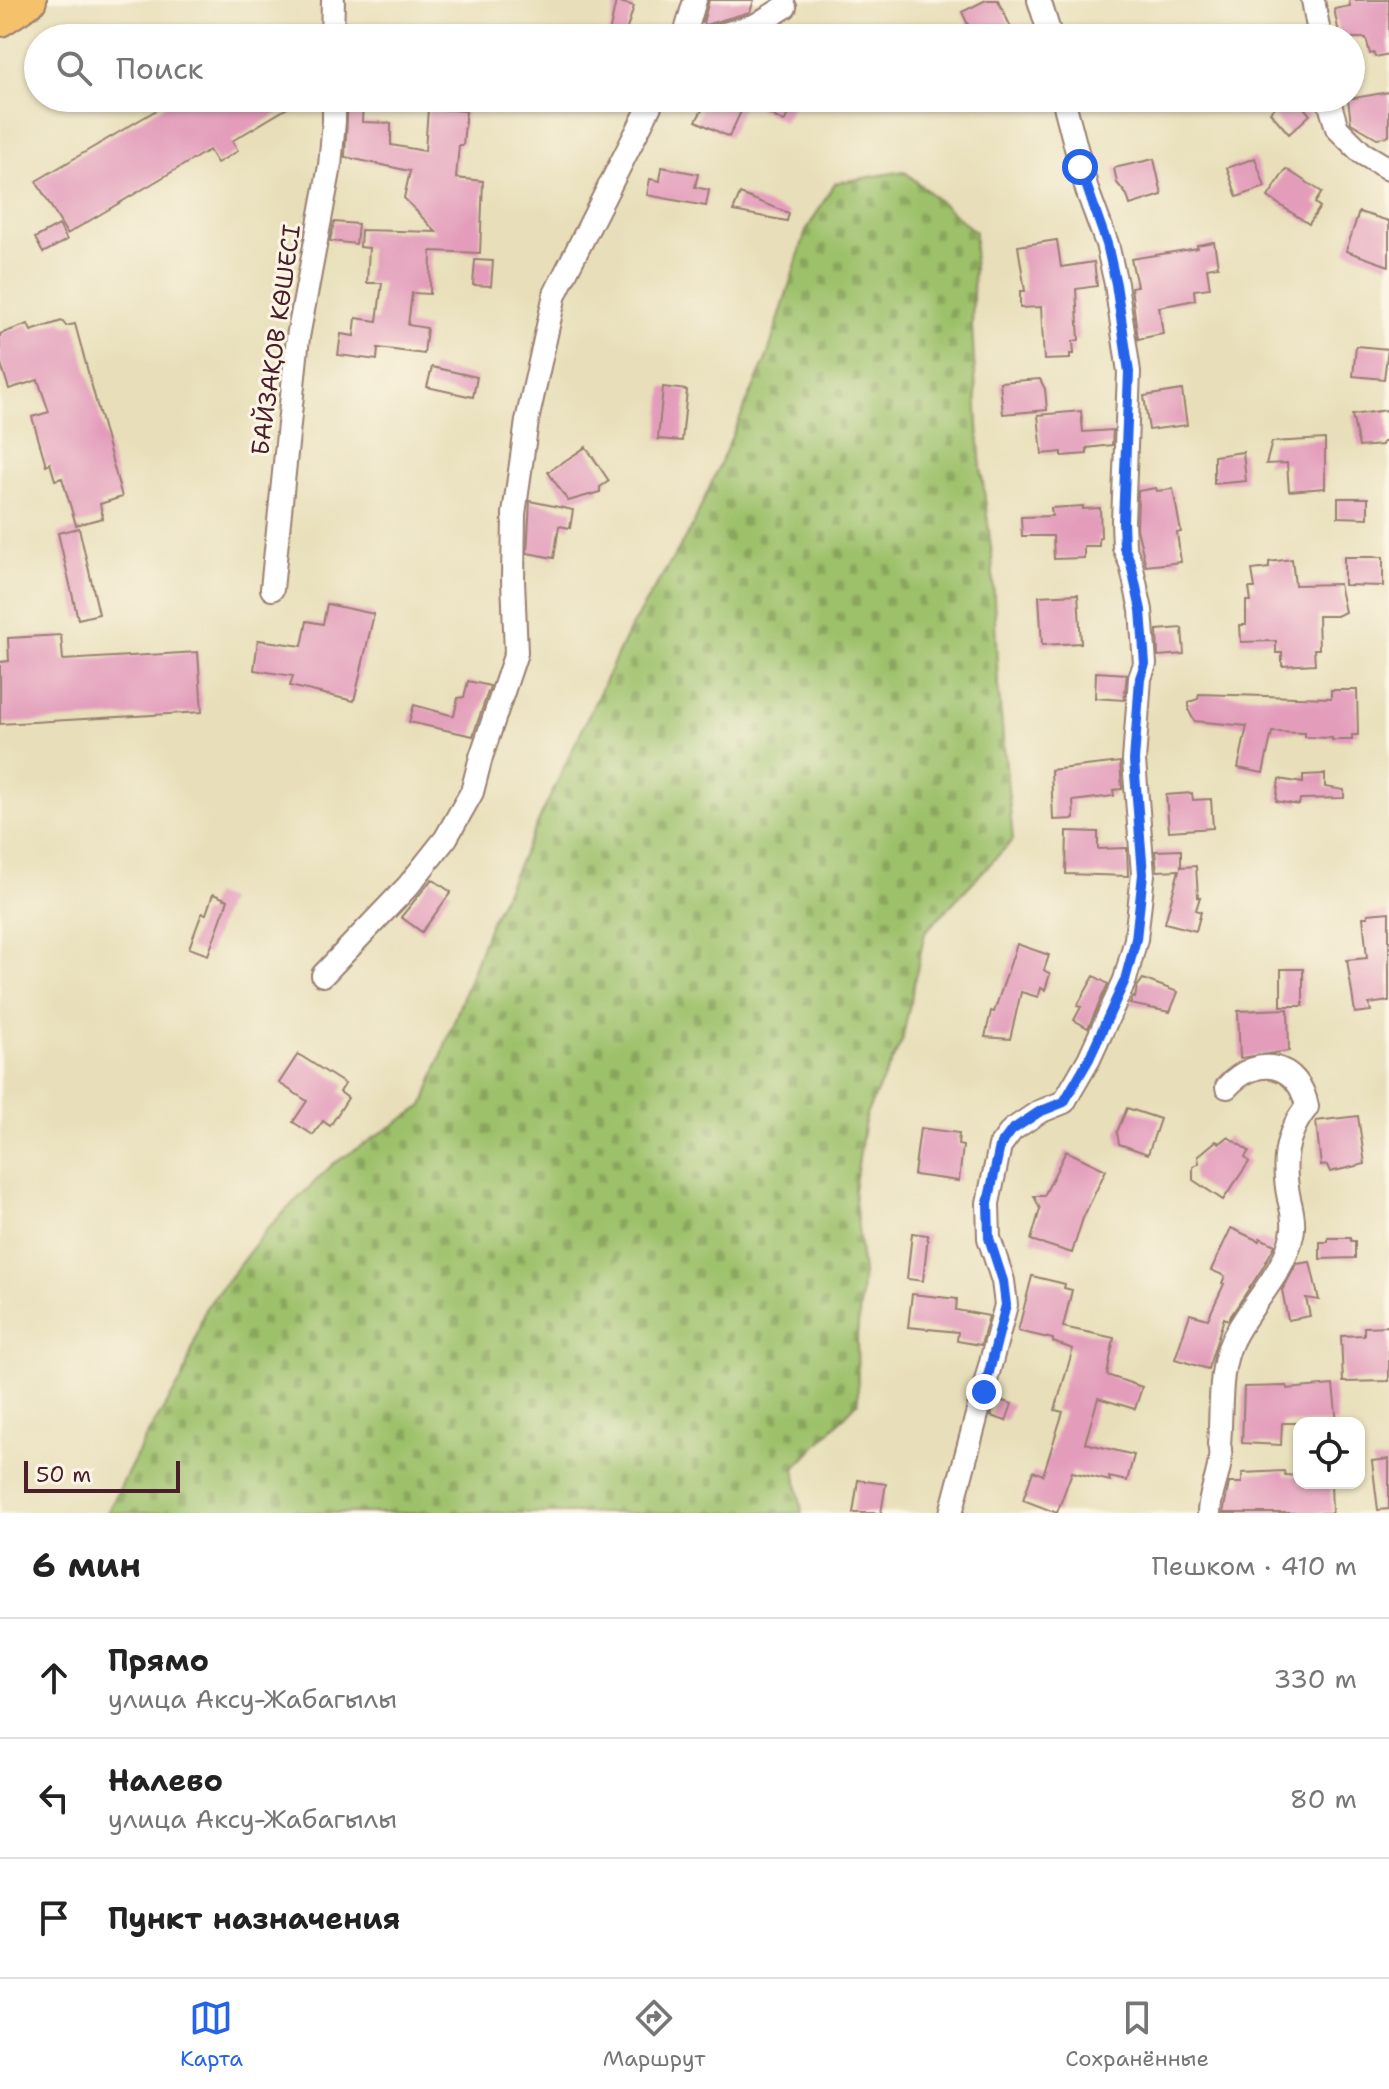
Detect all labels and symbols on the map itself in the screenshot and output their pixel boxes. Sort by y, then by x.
route start [1062,149,1098,185]
street label: БАЙЗАҚОВ КӨШЕСІ [244,222,308,458]
route end [966,1374,1002,1410]
scale bar [24,1457,180,1493]

